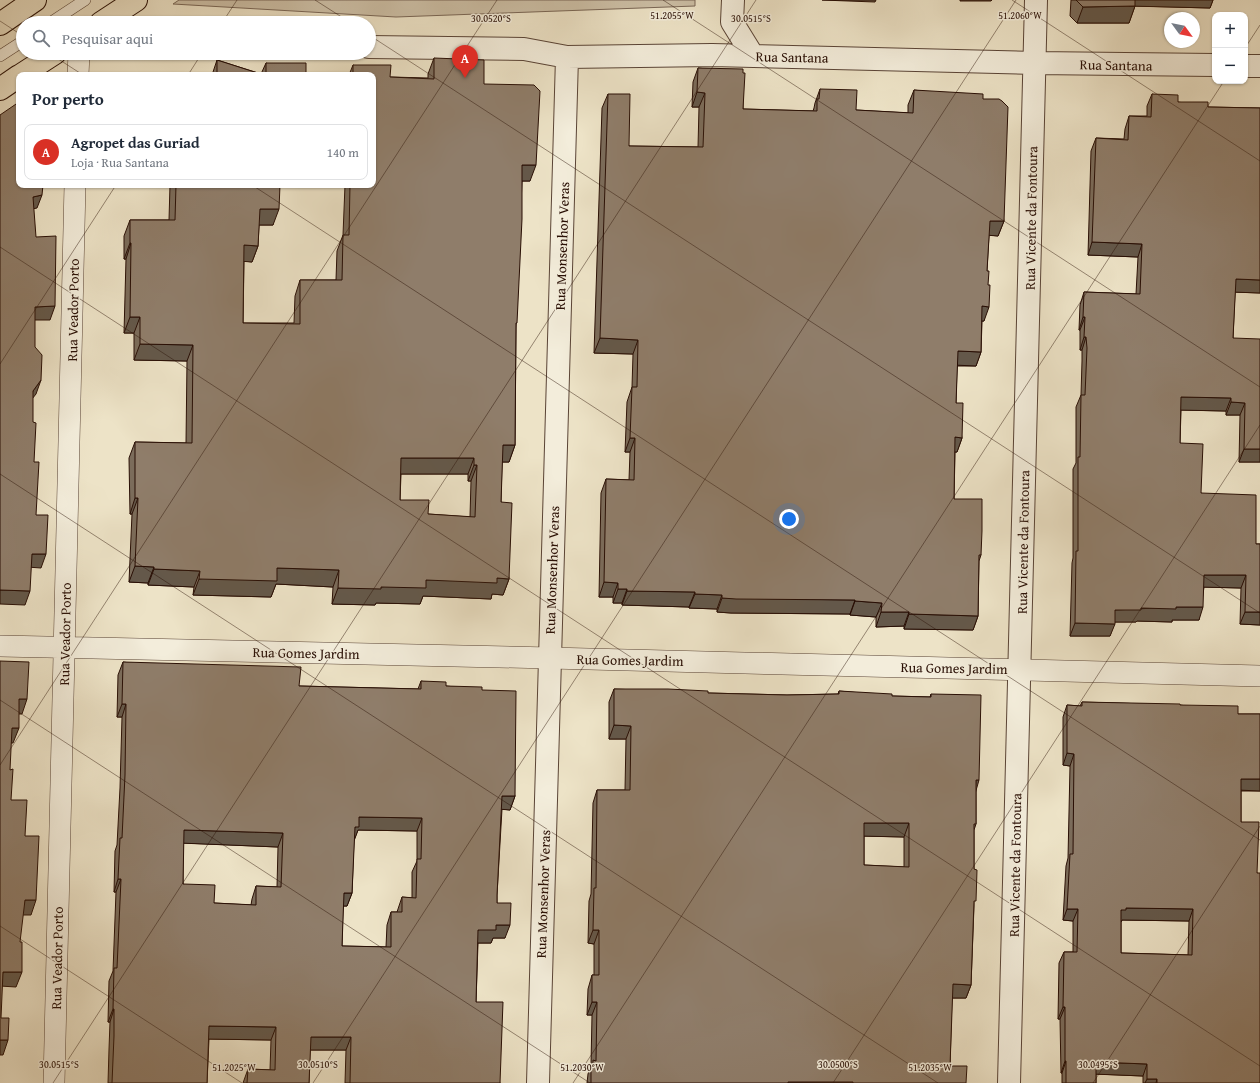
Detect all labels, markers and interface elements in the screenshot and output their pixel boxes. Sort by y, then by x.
text: 51.2055°W [650,8,694,23]
text: 51.2060°W [998,8,1042,23]
text: 30.0520°S [471,11,511,26]
text: 30.0515°S [731,11,771,26]
north arrow [1164,12,1200,48]
map controls [1212,12,1248,84]
button: + [1212,12,1248,48]
search box [16,16,376,60]
icon: search [30,27,52,49]
text: Pesquisar aqui [62,28,153,49]
pin: A [452,45,478,78]
street label: Rua Santana [755,46,829,68]
button: − [1212,48,1248,84]
street label: Rua Santana [1079,54,1153,76]
text: Por perto [32,86,104,111]
text: Agropet das Guriad [71,132,200,153]
text: A [42,143,50,162]
text: 140 m [327,143,359,162]
street label: Rua Vicente da Fontoura [1020,145,1042,290]
text: Loja · Rua Santana [71,153,169,172]
street label: Rua Monsenhor Veras [550,181,574,311]
street label: Rua Veador Porto [62,258,84,362]
street label: Rua Vicente da Fontoura [1012,469,1034,614]
street label: Rua Monsenhor Veras [540,505,564,635]
your location [779,509,799,529]
street label: Rua Veador Porto [54,582,76,686]
street label: Rua Gomes Jardim [252,642,360,664]
street label: Rua Gomes Jardim [576,649,684,671]
street label: Rua Gomes Jardim [900,657,1008,679]
street label: Rua Vicente da Fontoura [1004,792,1026,937]
street label: Rua Monsenhor Veras [531,829,555,959]
street label: Rua Veador Porto [46,906,68,1010]
text: 30.0515°S [39,1057,79,1072]
text: 30.0510°S [298,1057,338,1072]
text: 30.0500°S [818,1057,858,1072]
text: 30.0495°S [1078,1057,1118,1072]
text: 51.2025°W [212,1060,256,1075]
text: 51.2030°W [560,1060,604,1075]
text: 51.2035°W [908,1060,952,1075]

